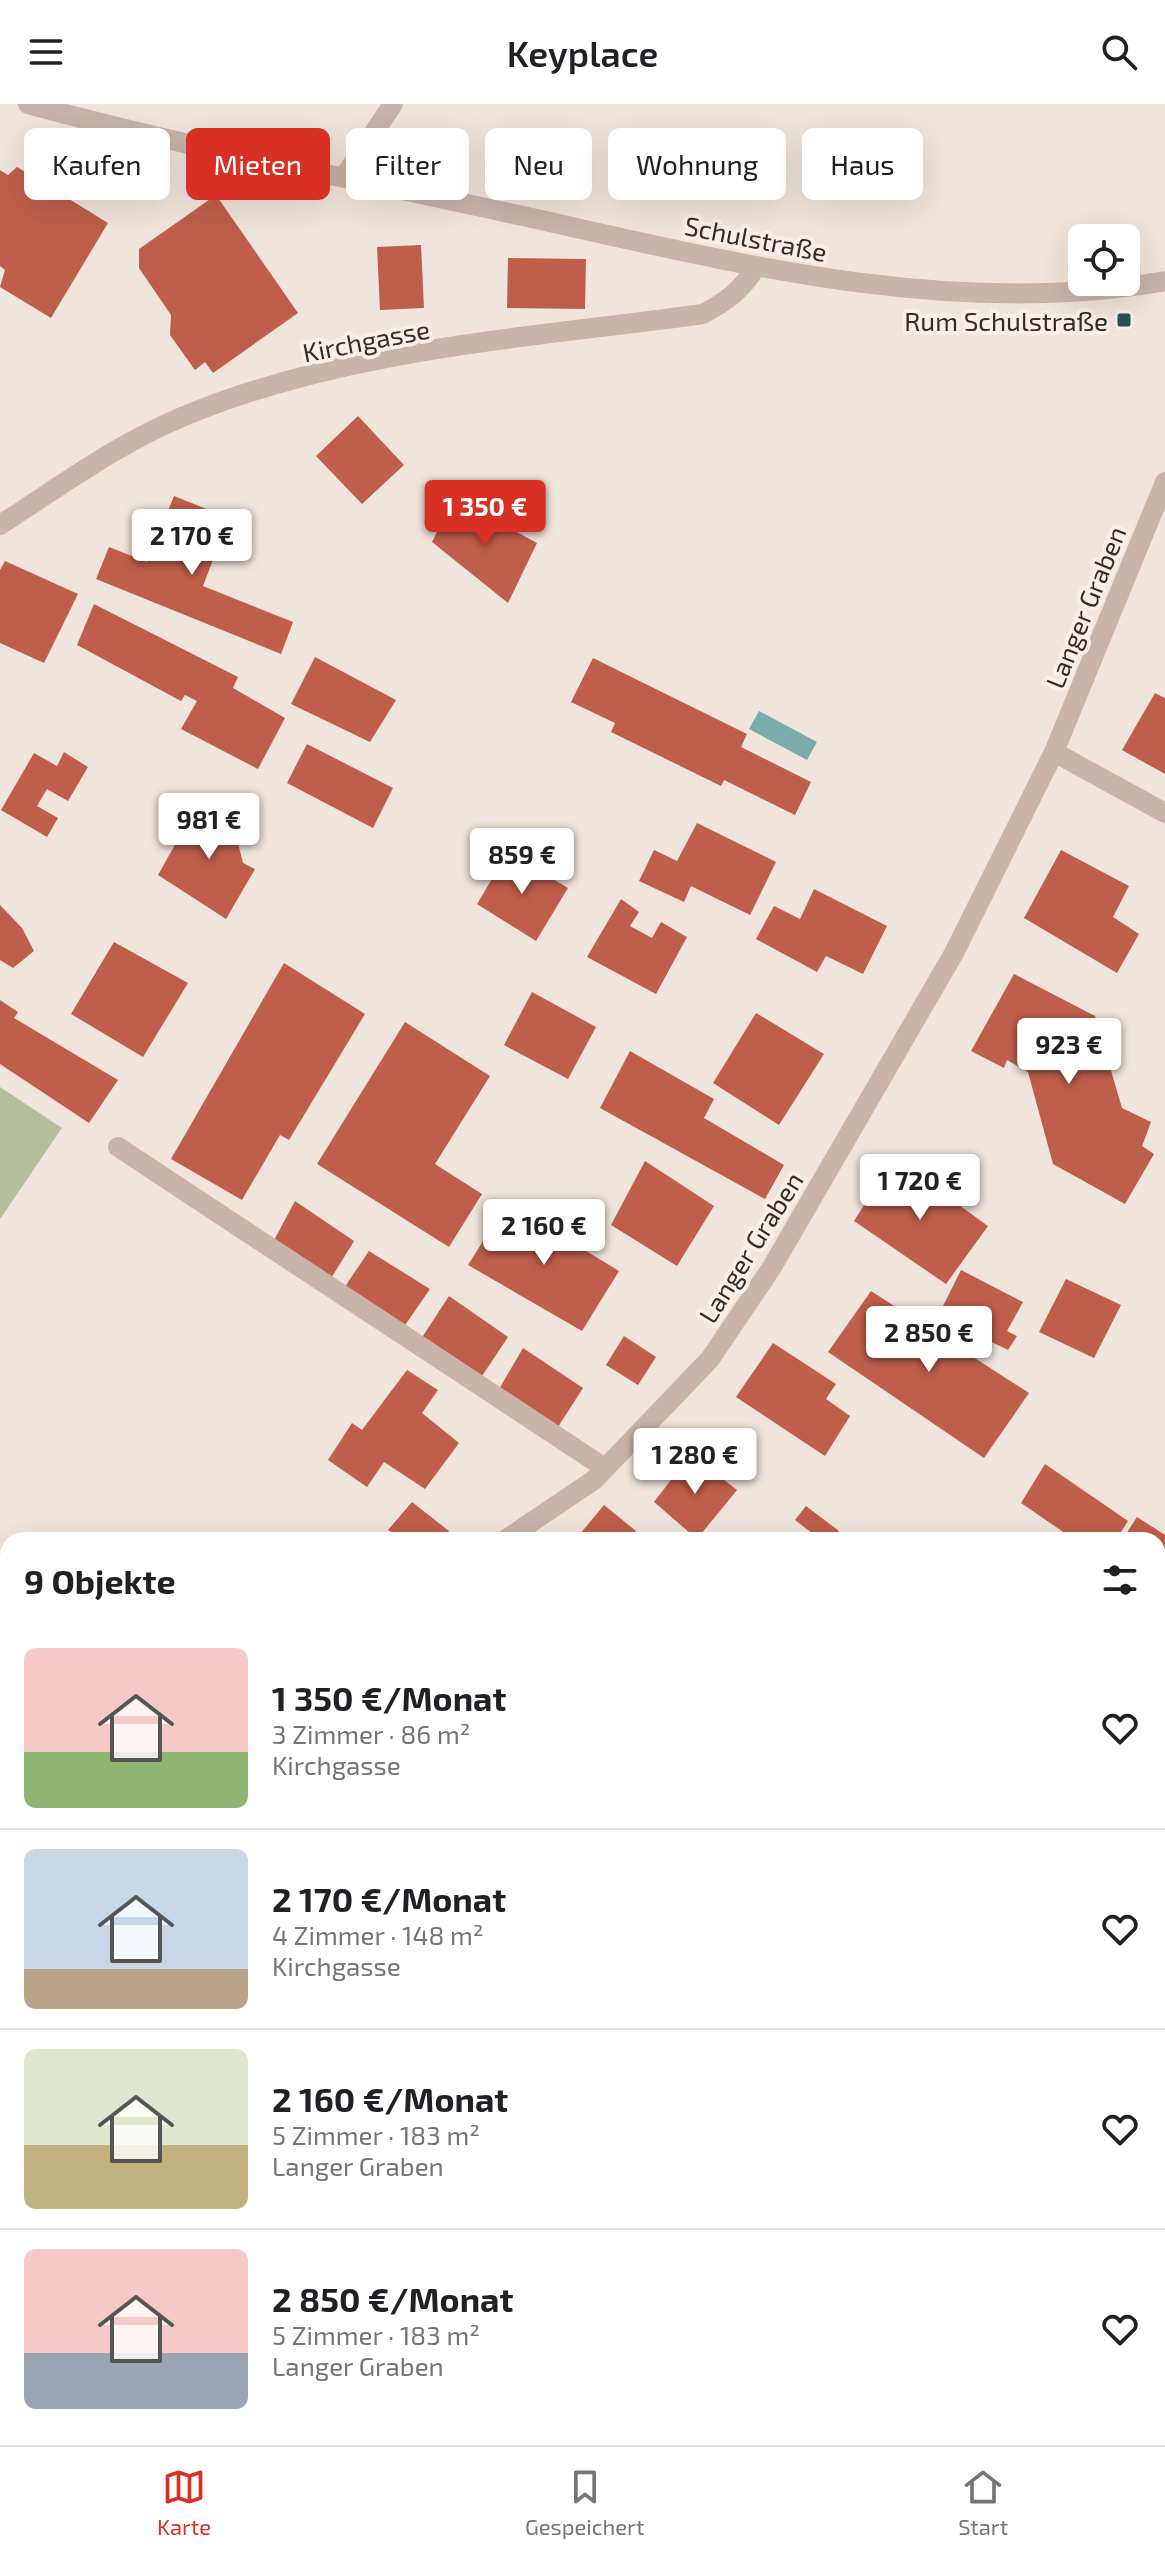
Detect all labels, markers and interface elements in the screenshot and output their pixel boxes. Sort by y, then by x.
icon: menu [24,30,68,74]
icon: search [1097,30,1141,74]
text: Keyplace [507,31,658,74]
chip: Kaufen [24,128,170,200]
chip: Mieten [186,128,330,200]
chip: Filter [346,128,469,200]
chip: Neu [485,128,592,200]
chip: Wohnung [608,128,786,200]
chip: Haus [802,128,923,200]
street label: Schulstraße [682,209,830,267]
map controls [1068,224,1140,296]
button: locate [1068,224,1140,296]
place label: Rum Schulstraße [904,305,1108,336]
marker: Rum Schulstraße [1115,311,1133,329]
street label: Kirchgasse [300,312,432,368]
pin: 1 350 € [411,480,559,548]
text: 1 350 € [443,490,527,521]
pin: 2 170 € [118,509,266,577]
text: 2 170 € [150,519,234,550]
street label: Langer Graben [1038,522,1132,692]
pin: 981 € [153,793,265,861]
text: 981 € [176,803,242,834]
pin: 859 € [466,828,578,896]
text: 859 € [488,838,556,869]
pin: 923 € [1013,1018,1125,1086]
text: 923 € [1035,1028,1103,1059]
pin: 1 720 € [846,1154,994,1222]
text: 1 720 € [878,1164,962,1195]
street label: Langer Graben [691,1166,809,1328]
pin: 2 160 € [470,1199,618,1267]
text: 2 160 € [501,1209,587,1240]
pin: 2 850 € [855,1306,1003,1374]
text: 2 850 € [884,1316,974,1347]
pin: 1 280 € [621,1428,769,1496]
text: 1 280 € [652,1438,738,1469]
icon: filters [1098,1558,1142,1602]
text: 9 Objekte [24,1560,176,1601]
text: 1 350 €/Monat [272,1677,506,1718]
icon: home [88,1680,184,1776]
icon: heart [1098,1706,1142,1750]
text: 3 Zimmer · 86 m² [272,1718,471,1749]
text: Kirchgasse [272,1749,401,1780]
text: 2 170 €/Monat [272,1878,506,1919]
icon: home [88,1881,184,1977]
icon: heart [1098,1907,1142,1951]
text: 4 Zimmer · 148 m² [272,1919,484,1950]
text: Kirchgasse [272,1950,401,1981]
text: 2 160 €/Monat [272,2078,508,2119]
icon: home [88,2081,184,2177]
icon: heart [1098,2107,1142,2151]
text: 5 Zimmer · 183 m² [272,2119,480,2150]
text: Langer Graben [272,2150,444,2181]
text: 2 850 €/Monat [272,2278,513,2319]
icon: home [88,2281,184,2377]
icon: heart [1098,2307,1142,2351]
text: 5 Zimmer · 183 m² [272,2319,480,2350]
text: Langer Graben [272,2350,444,2381]
tab: Karte [157,2465,211,2539]
tab: Gespeichert [525,2465,644,2539]
tab: Start [958,2465,1008,2539]

